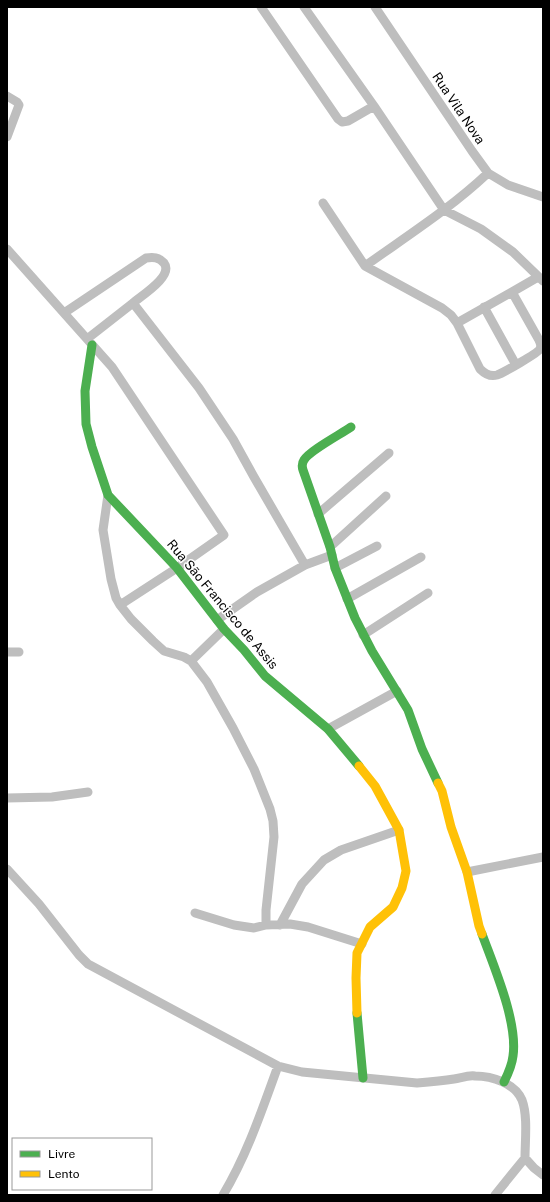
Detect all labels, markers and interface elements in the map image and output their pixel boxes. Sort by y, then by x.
street label: Rua Vila Nova [429,70,488,147]
street label: Rua São Francisco de Assis [164,537,281,672]
legend [12,1138,152,1190]
text: Livre [48,1147,76,1161]
text: Lento [48,1167,80,1181]

